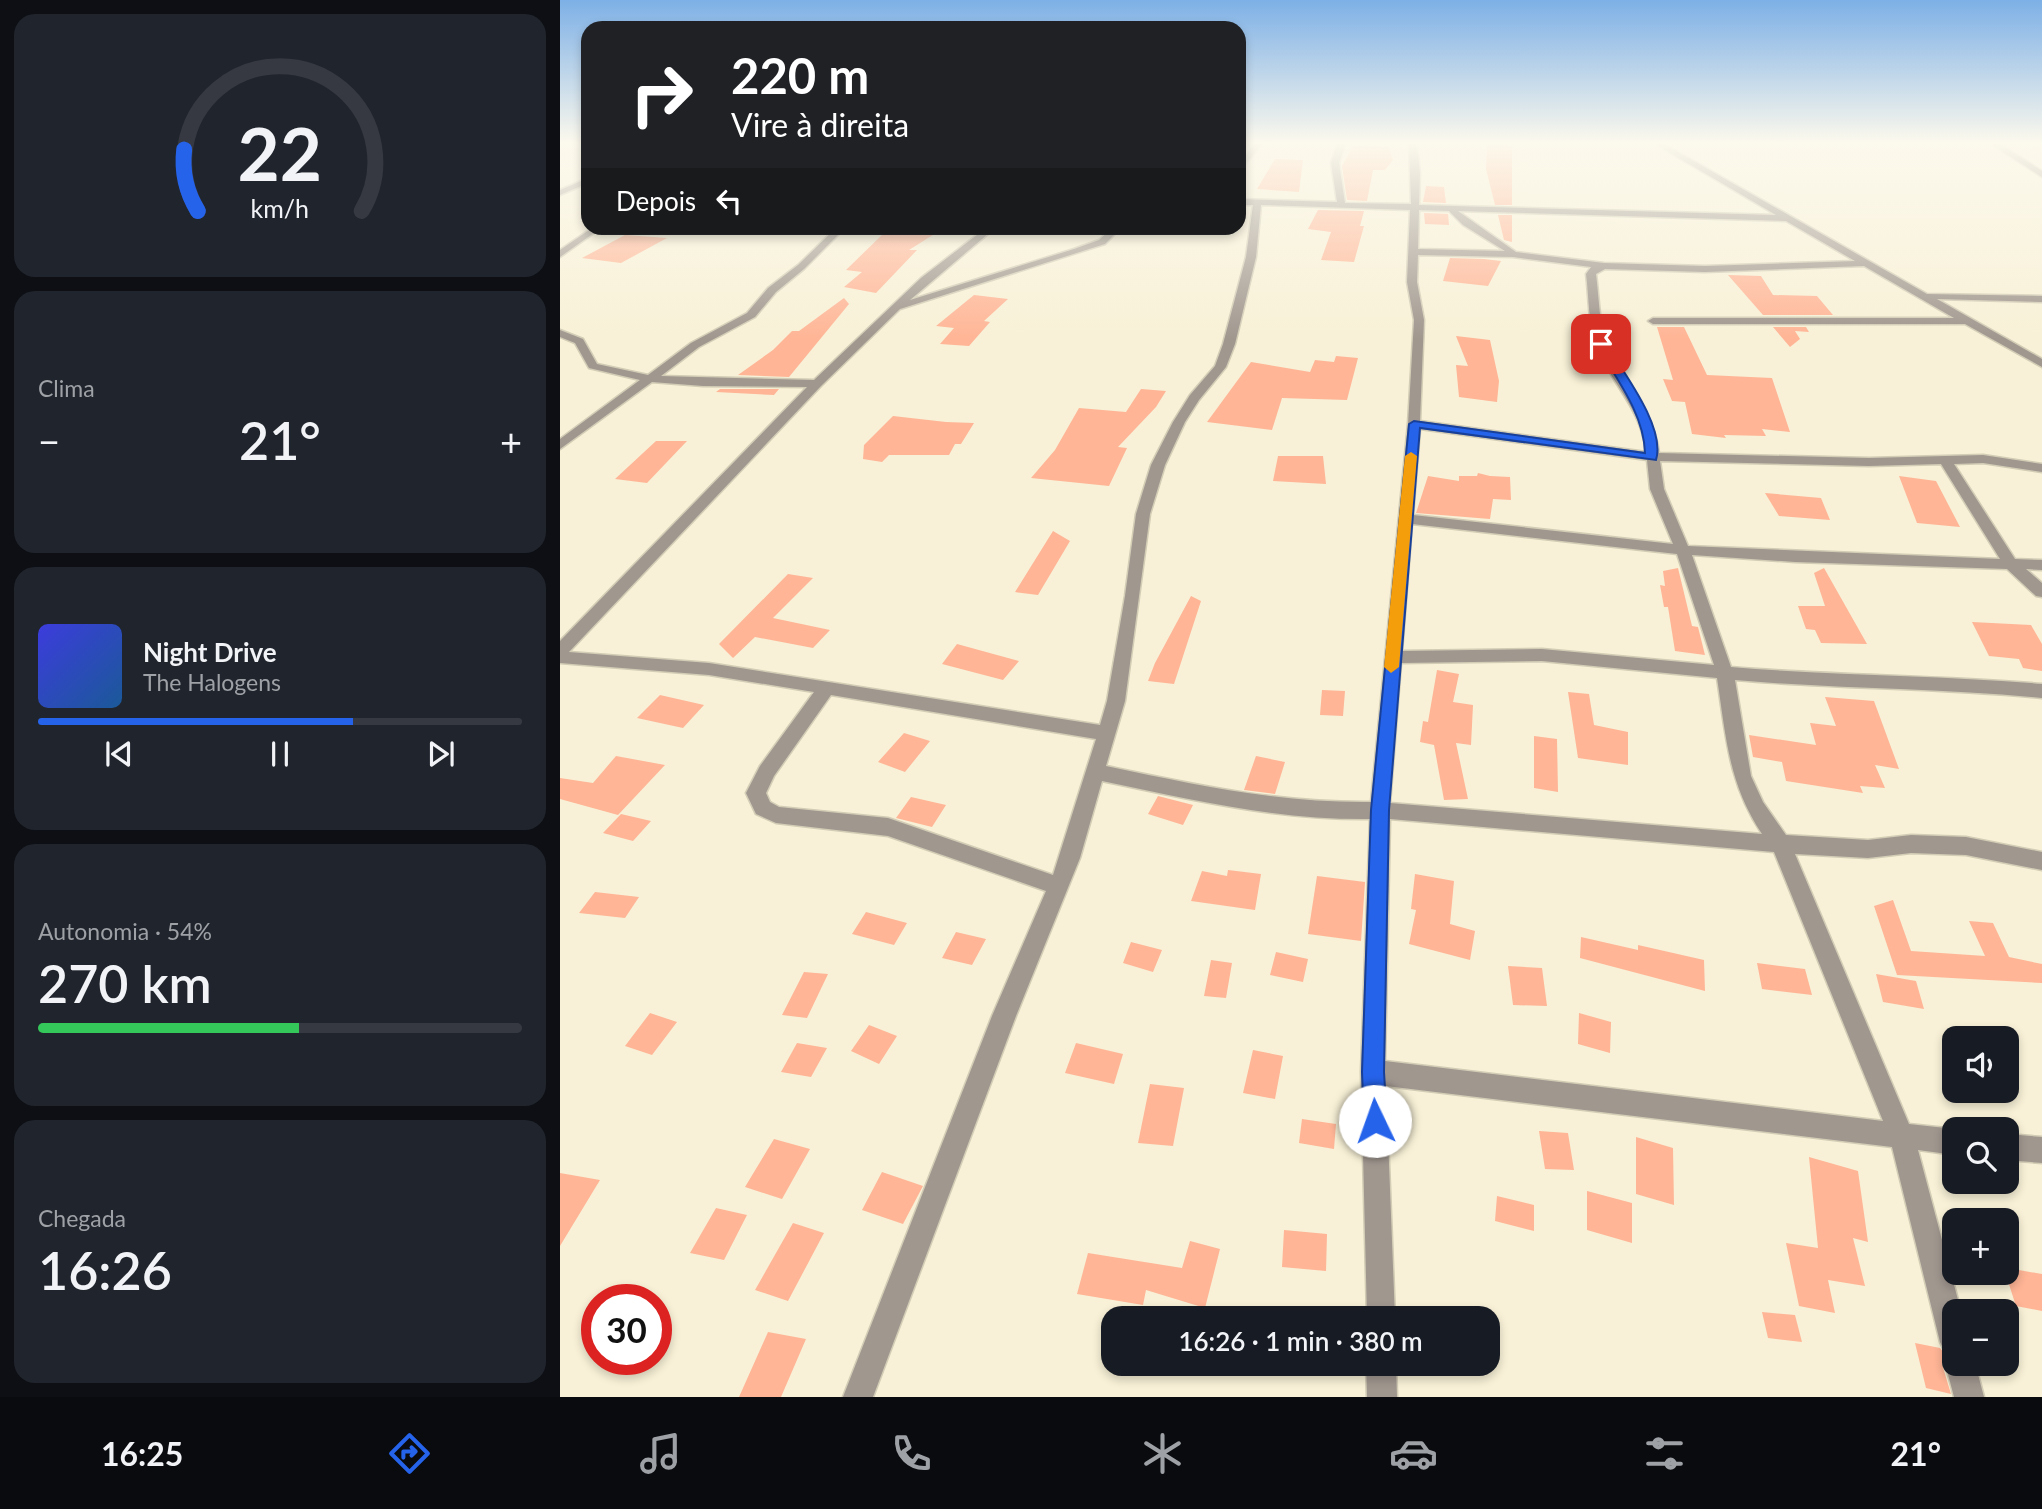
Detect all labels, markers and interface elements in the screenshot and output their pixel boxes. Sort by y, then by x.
text: 220 m [731,46,869,104]
icon: right [616,49,707,140]
text: Vire à direita [731,105,909,144]
text: 22 [238,110,322,198]
icon: left [710,182,748,220]
text: Depois [616,185,696,217]
text: km/h [251,193,309,223]
pin [1571,314,1631,374]
icon: arrive [1582,325,1620,363]
text: Clima [38,374,95,402]
text: 21° [239,409,321,471]
text: − [38,418,60,464]
text: + [500,418,522,464]
text: Night Drive [143,636,277,668]
text: The Halogens [143,668,281,696]
icon: previous [100,735,138,773]
icon: pause [261,735,299,773]
icon: next [422,735,460,773]
text: Autonomia · 54% [38,917,212,945]
text: 270 km [38,952,212,1014]
map controls [1942,1026,2019,1376]
button: sound [1942,1026,2019,1103]
position arrow [1338,1084,1412,1158]
button: search [1942,1117,2019,1194]
text: Chegada [38,1204,126,1232]
button: + [1942,1208,2019,1285]
text: 16:26 [38,1239,172,1301]
speed limit sign: 30 [581,1284,672,1375]
button: − [1942,1299,2019,1376]
text: 16:26 · 1 min · 380 m [1178,1325,1423,1357]
icon: directions [385,1429,434,1478]
icon: music [636,1429,685,1478]
icon: phone [887,1429,936,1478]
icon: climate [1138,1429,1187,1478]
icon: car [1389,1429,1438,1478]
icon: filters [1640,1429,1689,1478]
text: 16:25 [101,1434,183,1473]
text: 21° [1891,1434,1941,1473]

